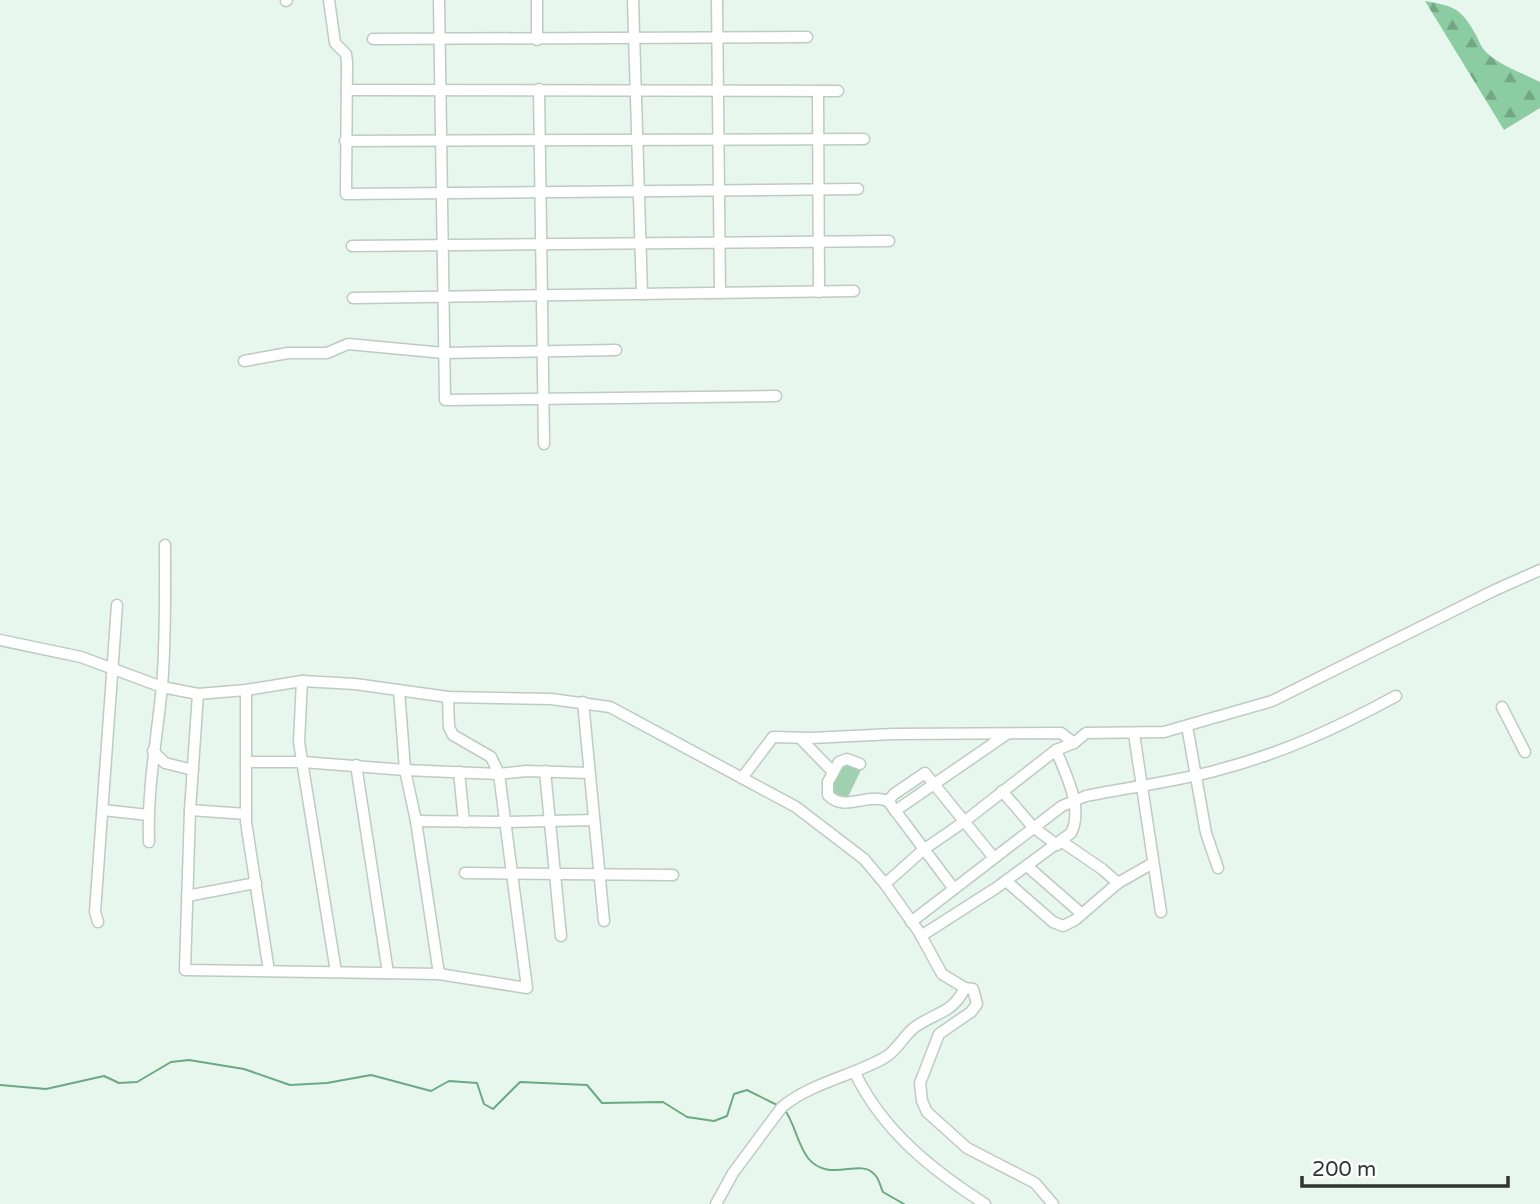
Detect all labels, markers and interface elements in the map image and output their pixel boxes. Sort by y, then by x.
scale bar [1302,1144,1508,1188]
text: 200 m [1312,1157,1376,1182]

